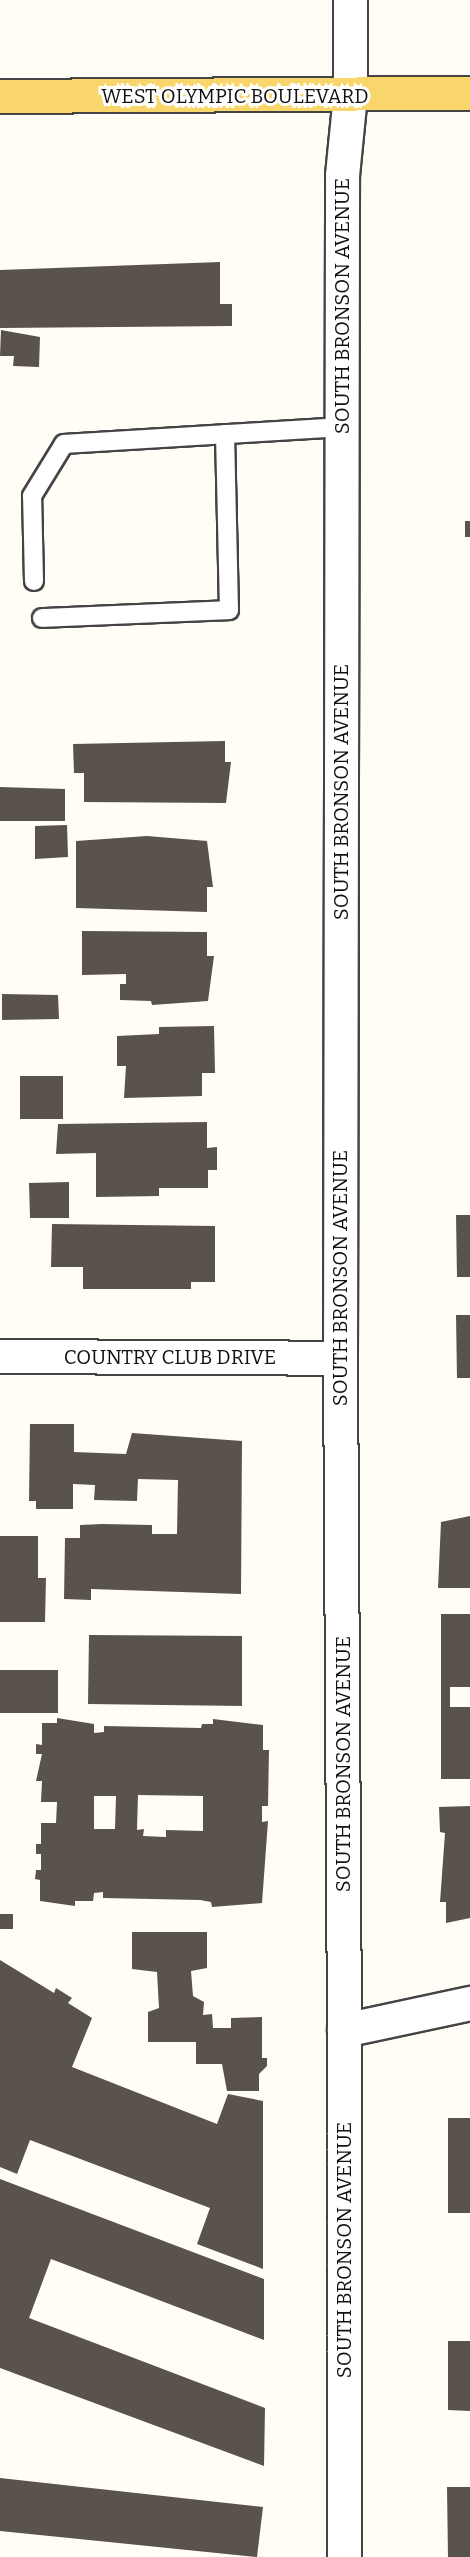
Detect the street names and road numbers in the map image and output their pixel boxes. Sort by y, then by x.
street label: WEST OLYMPIC BOULEVARD [101,84,369,108]
street label: SOUTH BRONSON AVENUE [330,178,354,434]
street label: SOUTH BRONSON AVENUE [329,664,353,920]
street label: SOUTH BRONSON AVENUE [328,1150,352,1406]
street label: COUNTRY CLUB DRIVE [64,1345,276,1369]
street label: SOUTH BRONSON AVENUE [331,1636,355,1892]
street label: SOUTH BRONSON AVENUE [332,2122,356,2378]

